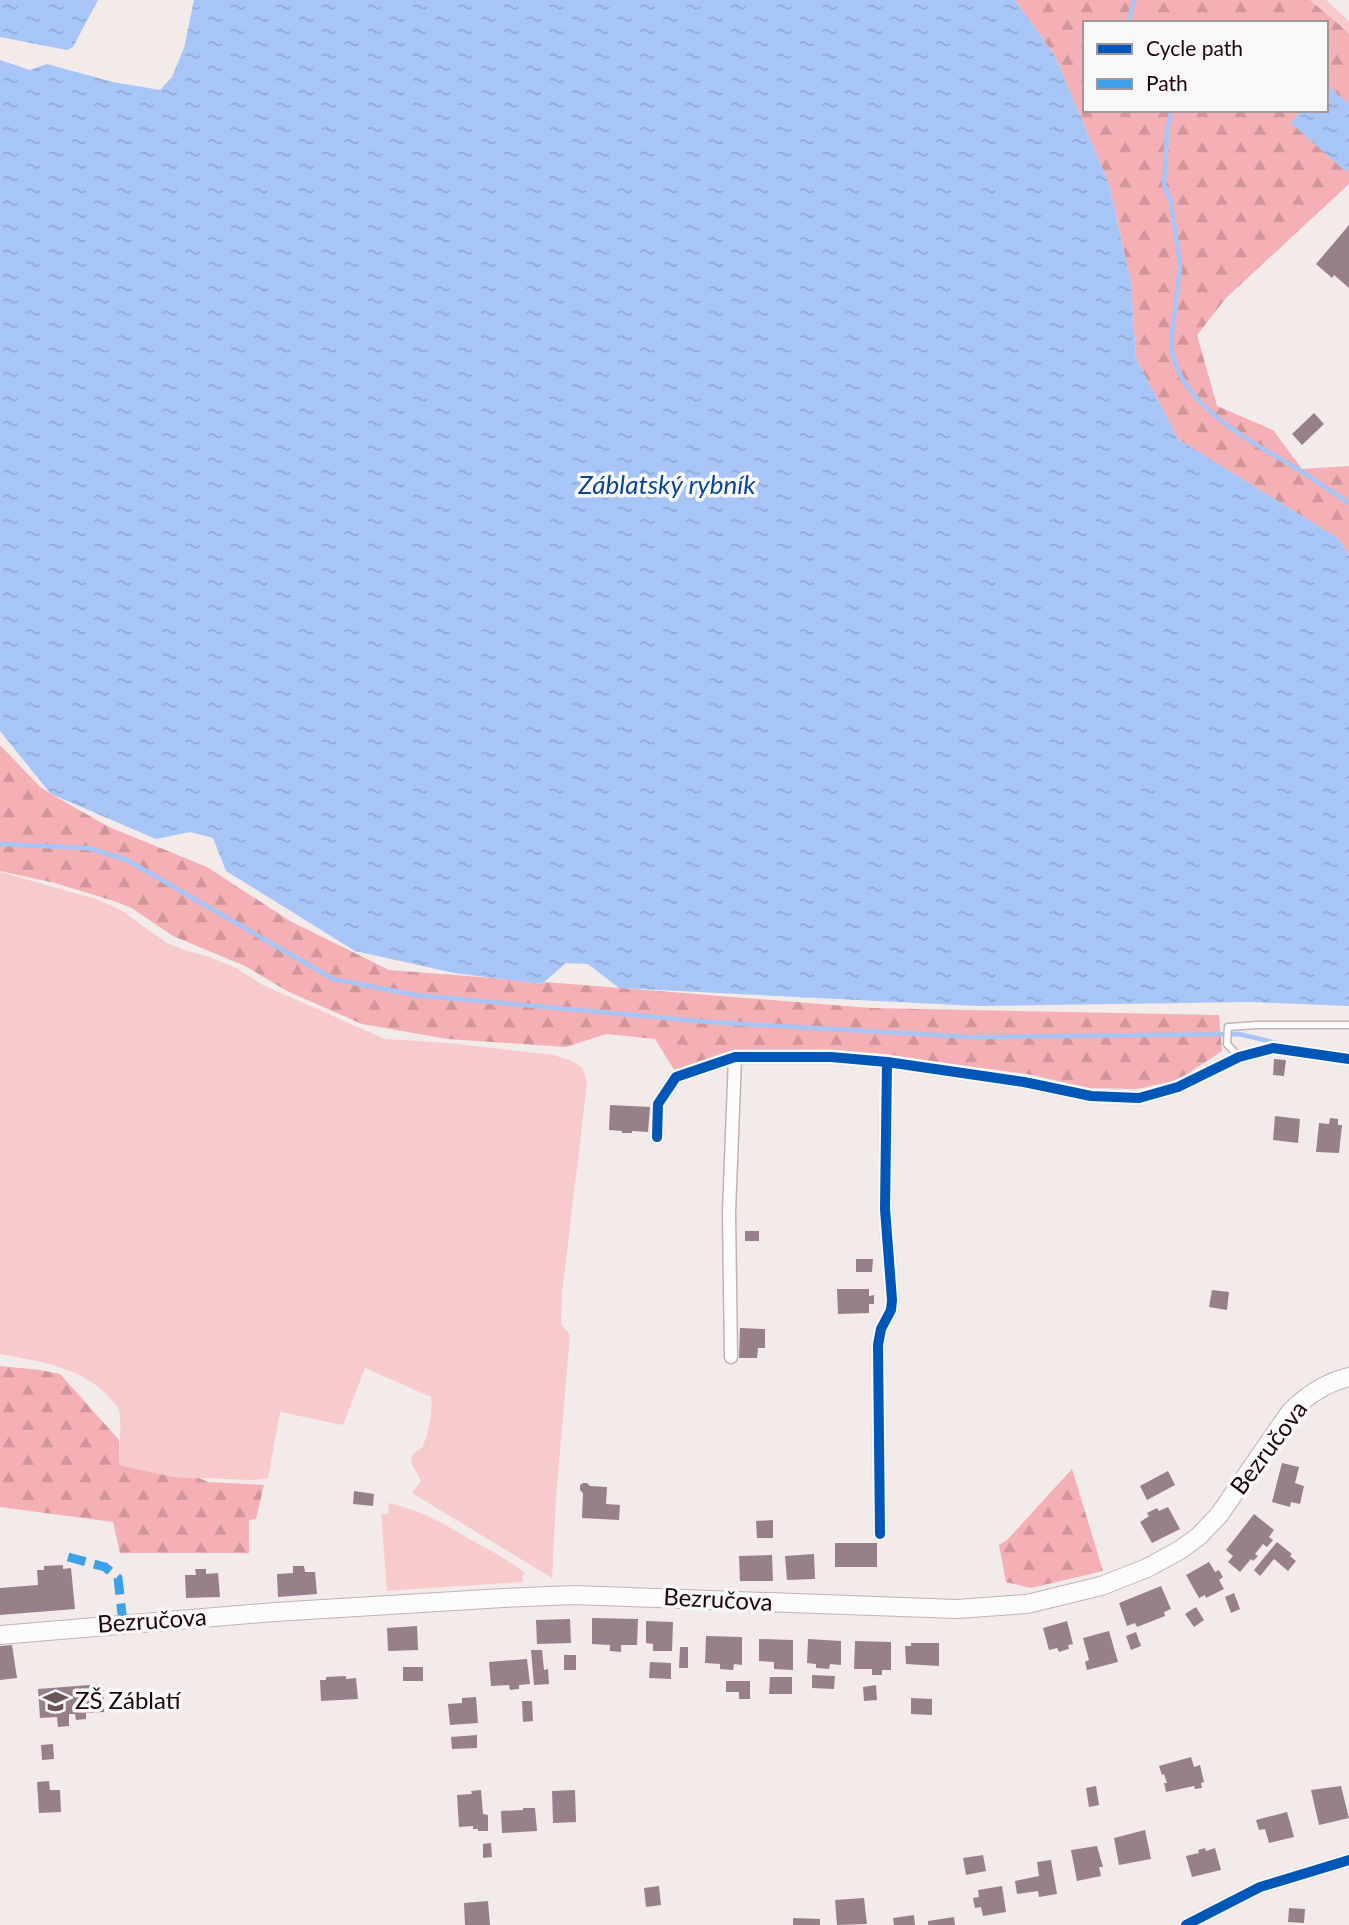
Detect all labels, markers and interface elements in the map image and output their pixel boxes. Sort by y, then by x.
legend [1083,21,1328,112]
text: Cycle path [1146,35,1243,60]
text: Path [1146,70,1188,95]
water label: Záblatský rybník [577,468,756,500]
street label: Bezručova [1223,1395,1312,1500]
street label: Bezručova [663,1581,774,1616]
street label: Bezručova [96,1601,208,1638]
place label: ZŠ Záblatí [75,1685,182,1714]
school or university icon: ZŠ Záblatí [41,1687,69,1715]

